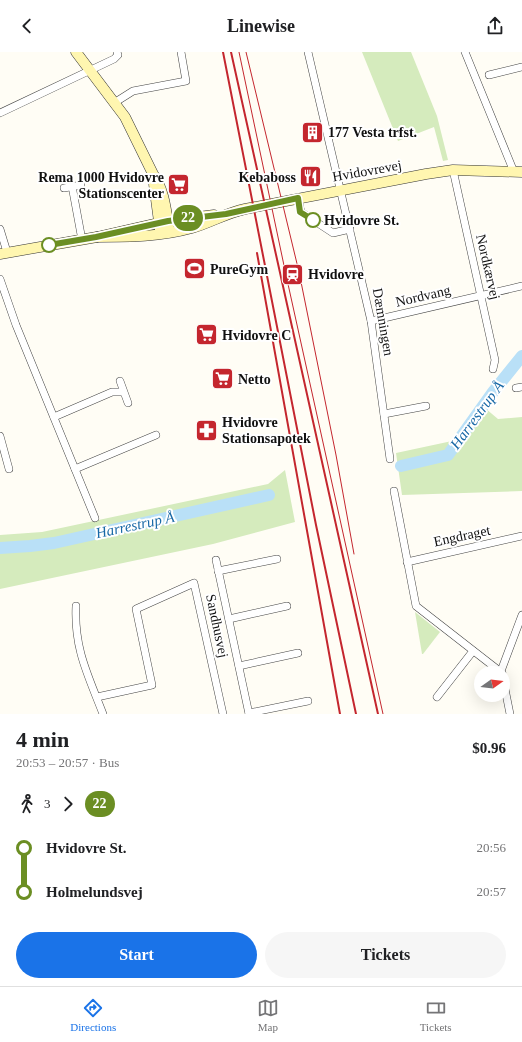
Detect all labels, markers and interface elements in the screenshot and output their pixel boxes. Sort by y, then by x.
icon: back [16,15,38,37]
icon: share [484,15,506,37]
text: Linewise [227,16,295,36]
building icon: 177 Vesta trfst. [300,119,326,145]
place label: 177 Vesta trfst. [328,125,417,140]
street label: Hvidovrevej [331,158,403,184]
restaurant icon: Kebaboss [298,164,324,190]
place label: Rema 1000 Hvidovre Stationscenter [38,170,164,201]
place label: Kebaboss [238,170,297,185]
supermarket icon: Rema 1000 Hvidovre Stationscenter [166,172,192,198]
line badge: 22 [170,205,206,231]
text: 22 [181,210,195,225]
marker: Hvidovre St. [305,212,321,228]
place label: Hvidovre St. [324,213,399,228]
street label: Nordkærvej [473,233,503,301]
unlabelled marker [41,237,57,253]
sports icon: PureGym [182,256,208,282]
station icon: Hvidovre [280,261,306,287]
place label: PureGym [210,262,268,277]
place label: Hvidovre [308,267,364,282]
street label: Nordvang [394,282,452,310]
street label: Dæmningen [370,287,396,357]
supermarket icon: Hvidovre C [193,322,219,348]
place label: Hvidovre C [222,328,291,343]
supermarket icon: Netto [210,366,236,392]
place label: Netto [238,372,271,387]
water label: Harrestrup Å [446,377,507,453]
place label: Hvidovre Stationsapotek [222,415,311,446]
pharmacy icon: Hvidovre Stationsapotek [194,417,220,443]
water label: Harrestrup Å [93,509,177,541]
street label: Engdraget [432,523,492,549]
street label: Sandhusvej [203,593,231,659]
north arrow [474,666,510,702]
map controls [474,666,510,702]
text: 4 min [16,727,69,752]
text: $0.96 [472,740,506,756]
text: 20:53 – 20:57 · Bus [16,755,119,770]
icon: walk [16,793,38,815]
icon: forward [57,793,79,815]
text: 3 [44,796,51,811]
text: 22 [93,796,107,811]
text: Hvidovre St. [46,840,127,856]
text: 20:56 [476,840,506,855]
text: Holmelundsvej [46,884,143,900]
text: 20:57 [476,884,506,899]
button: Start [16,932,257,978]
button: Tickets [265,932,506,978]
tab: Directions [70,997,116,1033]
tab: Map [257,997,279,1033]
tab: Tickets [420,997,452,1033]

